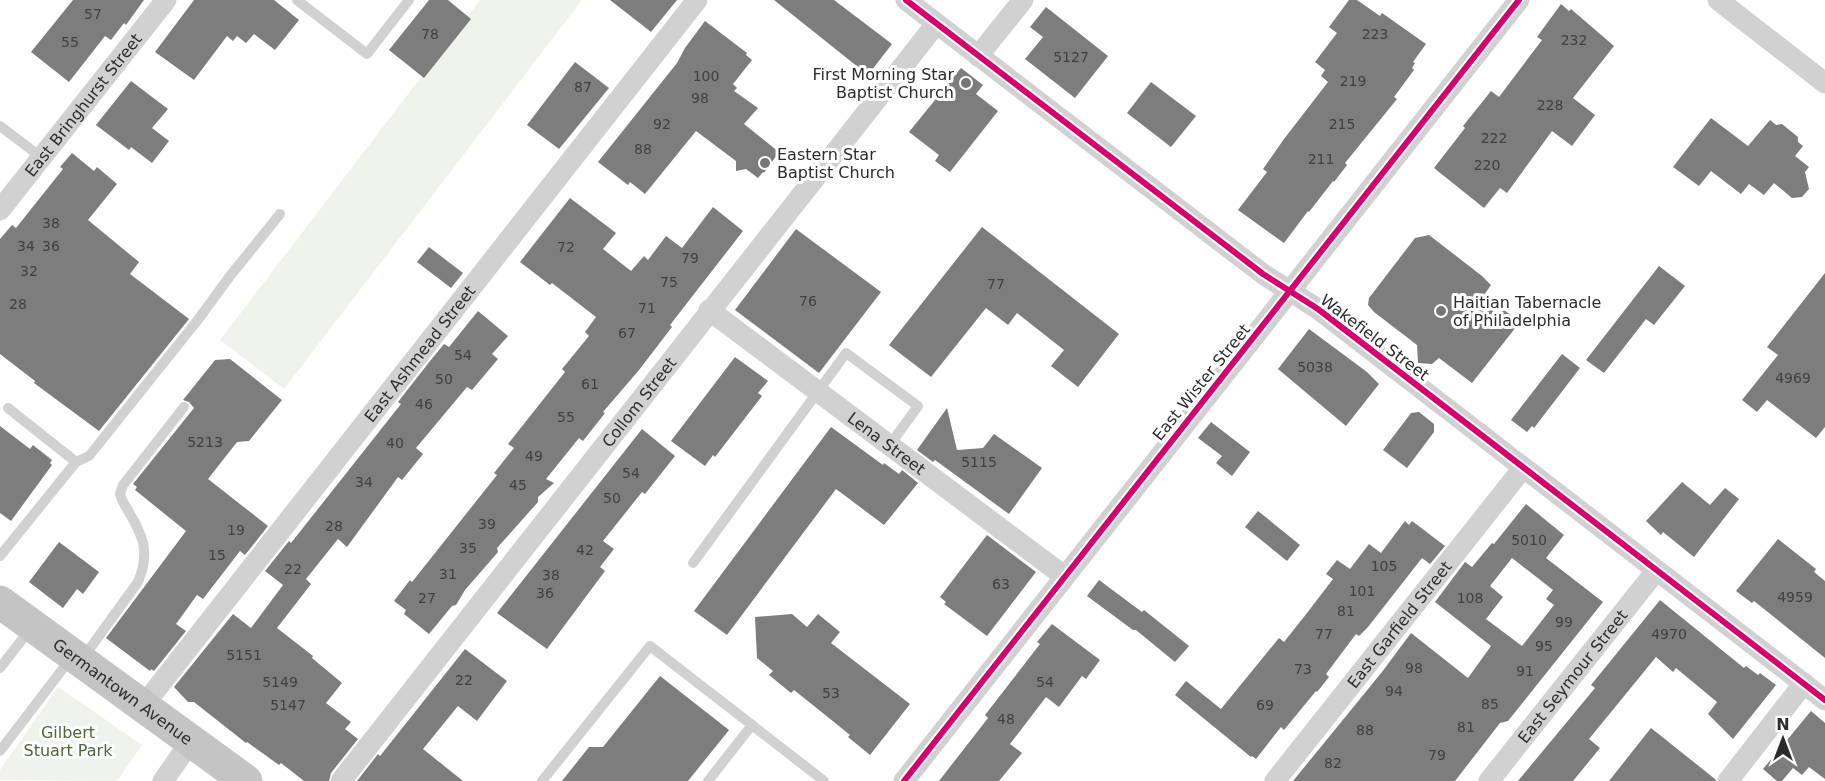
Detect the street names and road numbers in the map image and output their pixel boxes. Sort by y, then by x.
street label: East Bringhurst Street [21,30,146,181]
street label: East Ashmead Street [361,282,479,426]
street label: Wakefield Street [1317,290,1433,385]
street label: East Wister Street [1149,320,1254,444]
street label: Collom Street [598,354,680,451]
street label: Lena Street [844,408,929,479]
street label: East Garfield Street [1343,557,1456,692]
street label: East Seymour Street [1514,606,1632,747]
street label: Germantown Avenue [49,635,196,749]

